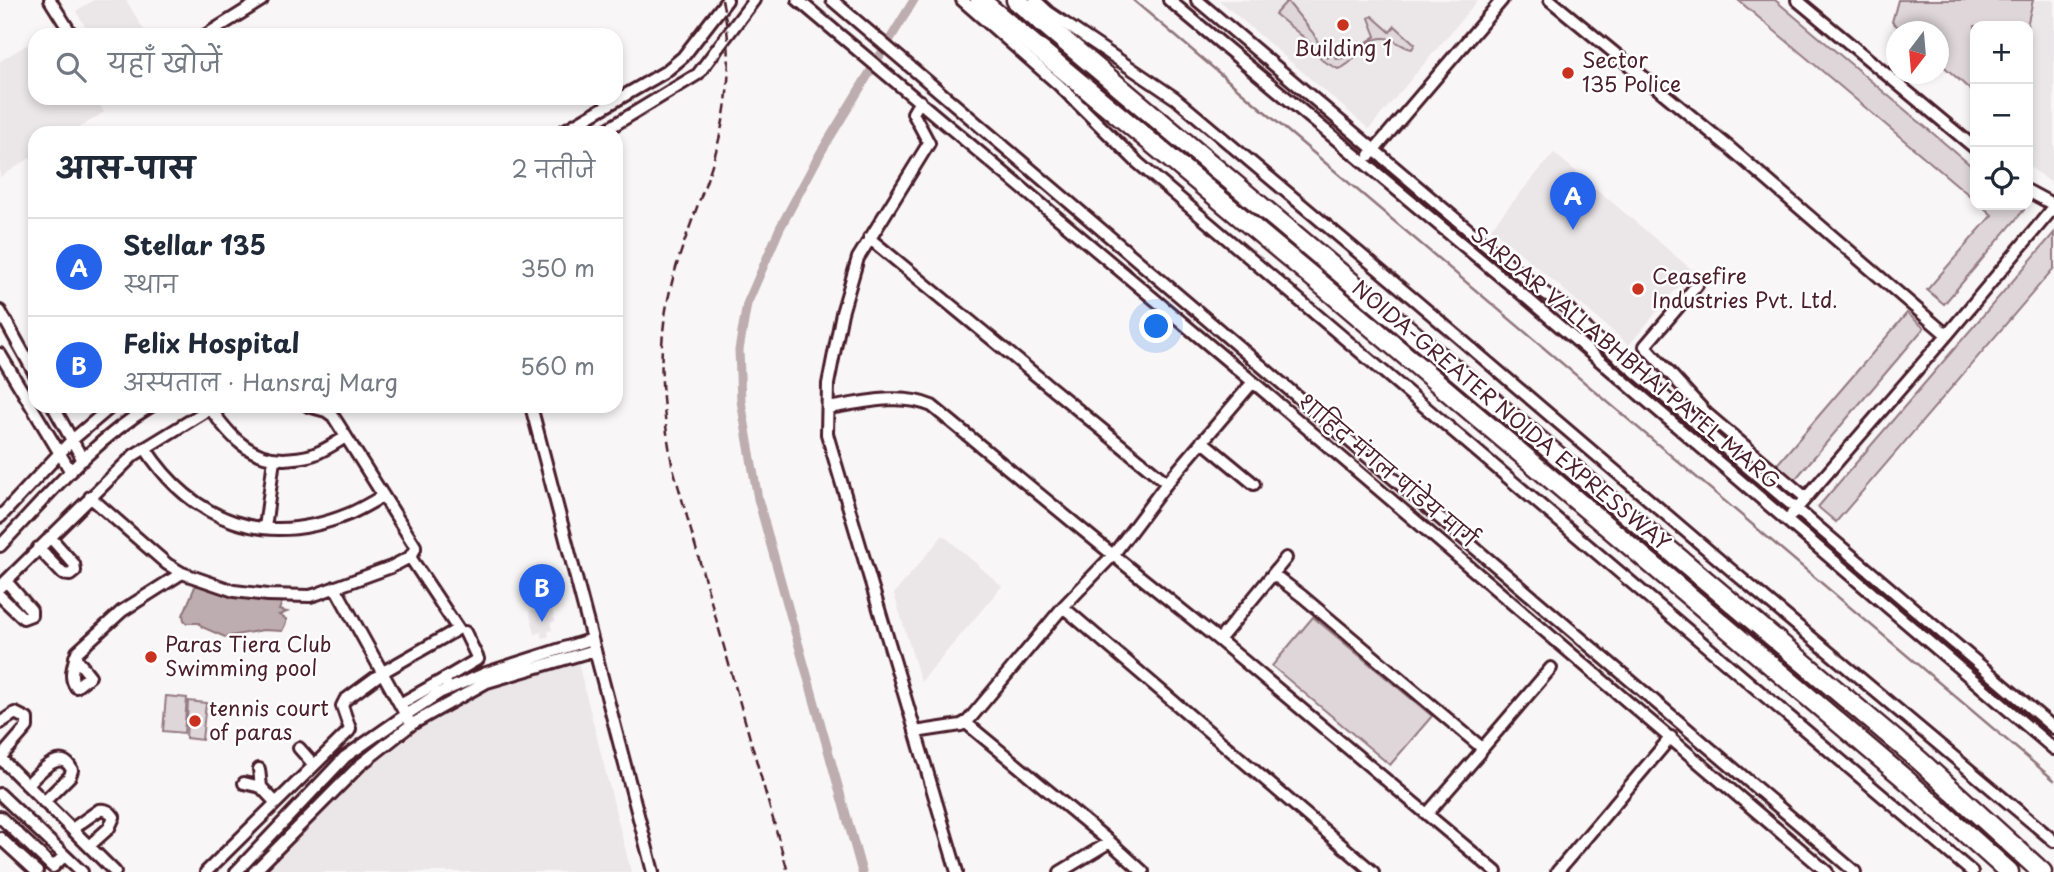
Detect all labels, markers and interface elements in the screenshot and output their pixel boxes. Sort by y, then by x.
marker: Building 1 [1335,17,1351,33]
north arrow [1886,21,1949,84]
map controls [1970,21,2033,210]
button: + [1970,21,2033,84]
search box [28,28,623,105]
place label: Building 1 [1294,31,1392,63]
text: यहाँ खोजें [108,43,222,82]
place label: Sector 135 Police [1582,43,1681,99]
icon: search [52,48,90,86]
marker: Sector 135 Police [1560,65,1576,81]
button: − [1970,84,2033,147]
text: आस-पास [56,144,195,189]
button: locate [1970,147,2033,210]
text: 2 नतीजे [512,151,595,186]
pin: A [1550,172,1596,230]
street label: SARDAR VALLABHBHAI PATEL MARG [1465,217,1788,496]
text: Stellar 135 [123,225,266,264]
text: A [70,250,88,285]
text: 350 m [520,250,595,285]
place label: Ceasefire Industries Pvt. Ltd. [1652,259,1838,315]
text: स्थान [123,266,178,301]
street label: NOIDA-GREATER NOIDA EXPRESSWAY [1346,271,1679,558]
marker: Ceasefire Industries Pvt. Ltd. [1630,281,1646,297]
your location [1139,309,1173,343]
text: Felix Hospital [123,323,299,362]
text: B [71,348,87,383]
text: 560 m [520,348,595,383]
text: अस्पताल · Hansraj Marg [123,364,398,399]
street label: शाहिद मंगल पांडेय मार्ग [1292,385,1486,555]
pin: B [519,564,565,622]
place label: Paras Tiera Club Swimming pool [165,627,331,683]
marker: Paras Tiera Club Swimming pool [143,649,159,665]
place label: tennis court of paras [209,691,329,747]
marker: tennis court of paras [187,713,203,729]

